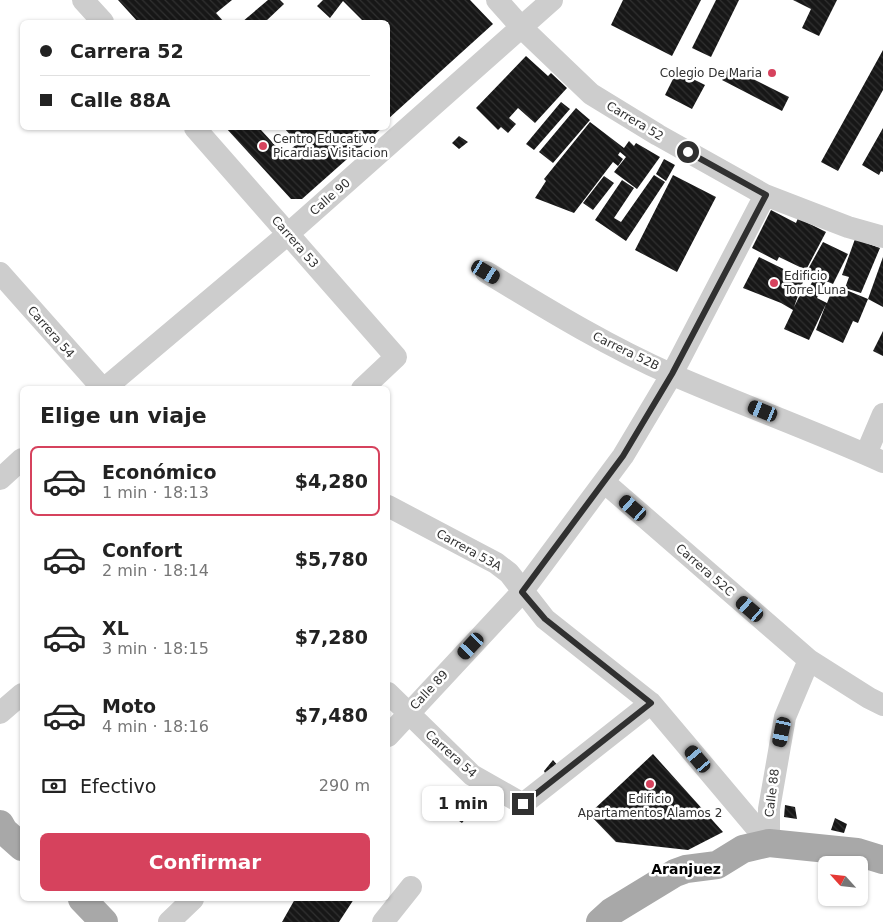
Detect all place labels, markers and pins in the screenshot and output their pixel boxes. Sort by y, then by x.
place label: Colegio De Maria [660,66,762,80]
marker: Colegio De Maria [766,67,778,79]
place label: Centro Educativo Picardias Visitacion [273,132,388,160]
marker: Centro Educativo Picardias Visitacion [257,140,269,152]
place label: Edificio Torre Luna [783,269,846,297]
marker: Edificio Torre Luna [768,277,780,289]
marker: Edificio Apartamentos Alamos 2 [644,778,656,790]
place label: Edificio Apartamentos Alamos 2 [578,792,722,820]

